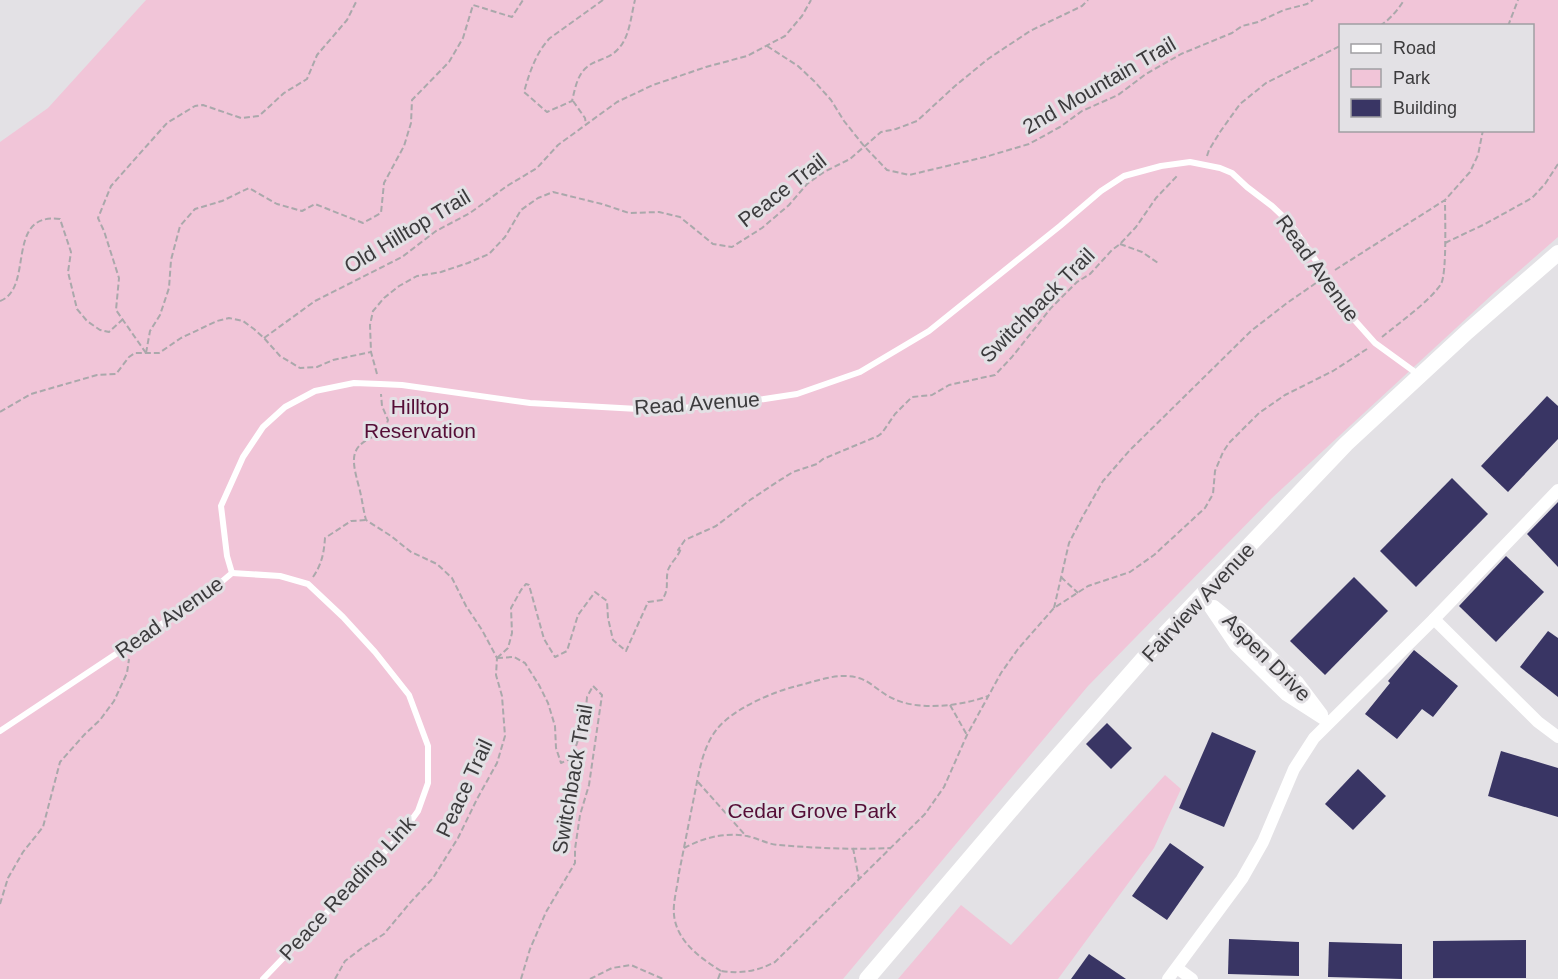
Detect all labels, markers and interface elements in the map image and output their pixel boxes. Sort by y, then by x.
legend [1339,24,1534,132]
street label: 2nd Mountain Trail [1018,32,1180,138]
text: Road [1393,38,1436,58]
text: Park [1393,68,1431,88]
text: Building [1393,98,1457,118]
street label: Peace Trail [734,149,830,231]
street label: Old Hilltop Trail [340,184,474,278]
street label: Read Avenue [1272,210,1364,326]
street label: Switchback Trail [975,243,1099,367]
street label: Read Avenue [633,387,761,419]
park label: Hilltop Reservation [364,395,476,442]
street label: Fairview Avenue [1137,538,1259,666]
street label: Read Avenue [111,572,227,662]
street label: Aspen Drive [1218,608,1316,706]
street label: Switchback Trail [548,702,596,856]
street label: Peace Trail [431,736,497,840]
park label: Cedar Grove Park [727,799,897,822]
street label: Peace Reading Link [274,811,420,965]

